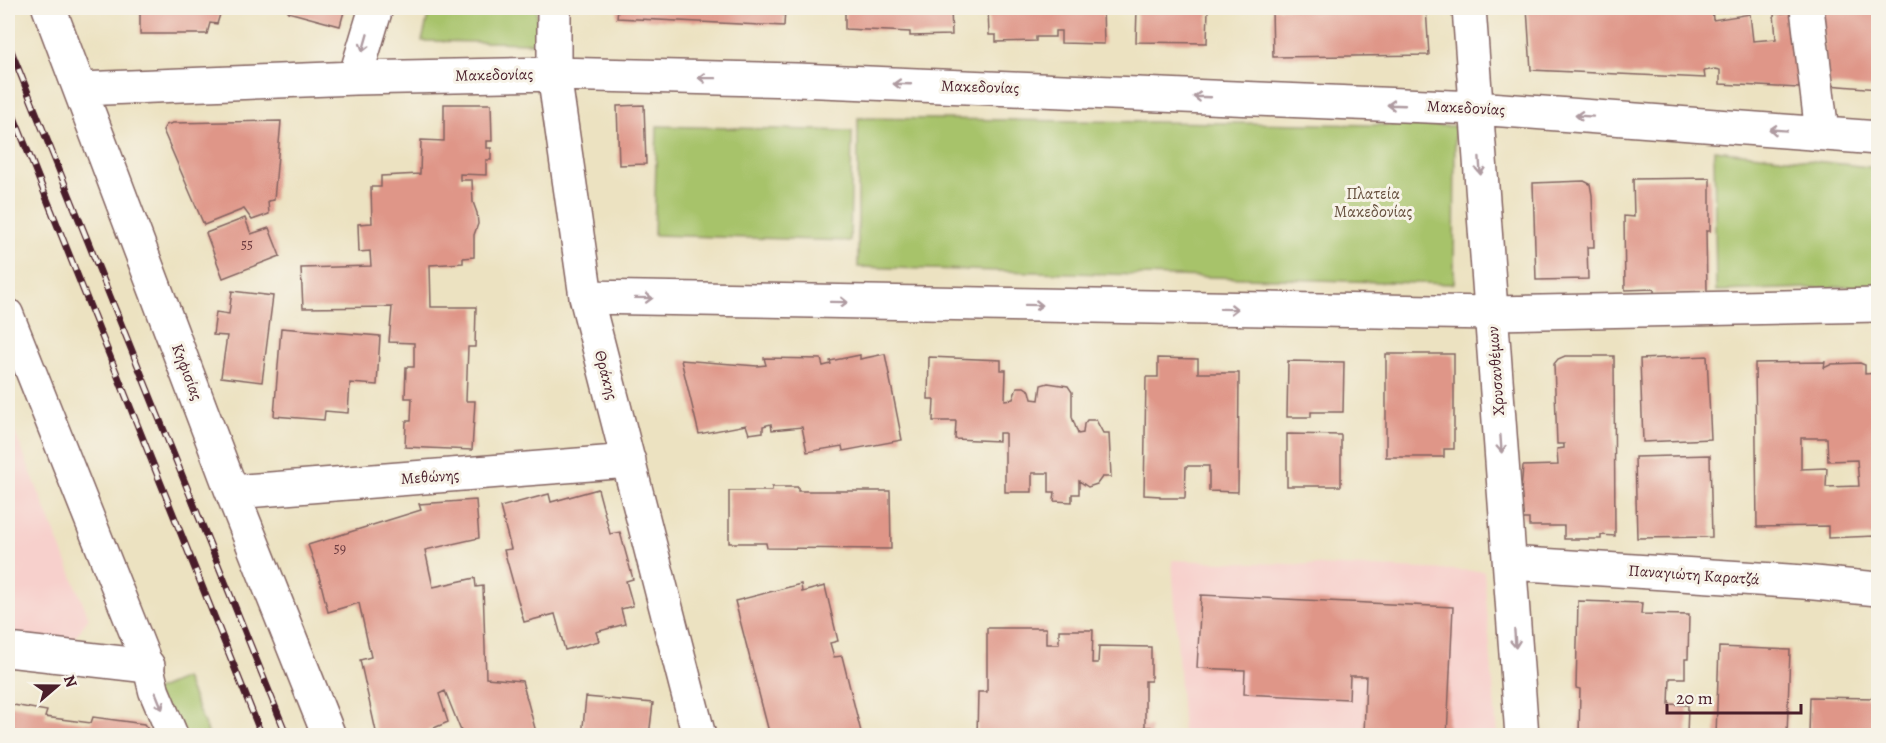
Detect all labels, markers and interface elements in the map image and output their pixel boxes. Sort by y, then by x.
one-way arrow [359,33,370,52]
street label: Μακεδονίας [455,63,534,87]
one-way arrow [698,72,718,83]
street label: Μακεδονίας [940,75,1020,99]
one-way arrow [892,79,912,90]
one-way arrow [1192,91,1212,102]
street label: Μακεδονίας [1426,95,1506,121]
one-way arrow [1387,99,1407,110]
one-way arrow [1574,110,1594,121]
one-way arrow [1769,124,1789,135]
one-way arrow [1475,156,1486,176]
park label: Πλατεία Μακεδονίας [1334,183,1412,223]
house number: 55 [241,235,253,254]
one-way arrow [634,292,654,304]
one-way arrow [829,296,849,307]
one-way arrow [1024,299,1044,311]
one-way arrow [1219,303,1239,314]
street label: Χρυσανθέμων [1482,325,1510,416]
street label: Κηφισίας [166,340,208,404]
street label: Θράκης [589,348,623,402]
one-way arrow [1496,434,1507,454]
street label: Μεθώνης [400,464,460,490]
house number: 59 [334,539,346,558]
street label: Παναγιώτη Καρατζά [1628,559,1761,591]
one-way arrow [1510,628,1521,648]
north arrow [27,656,87,716]
text: N [58,672,83,691]
scale bar [1667,677,1800,715]
text: 20 m [1676,686,1713,710]
one-way arrow [154,692,165,710]

